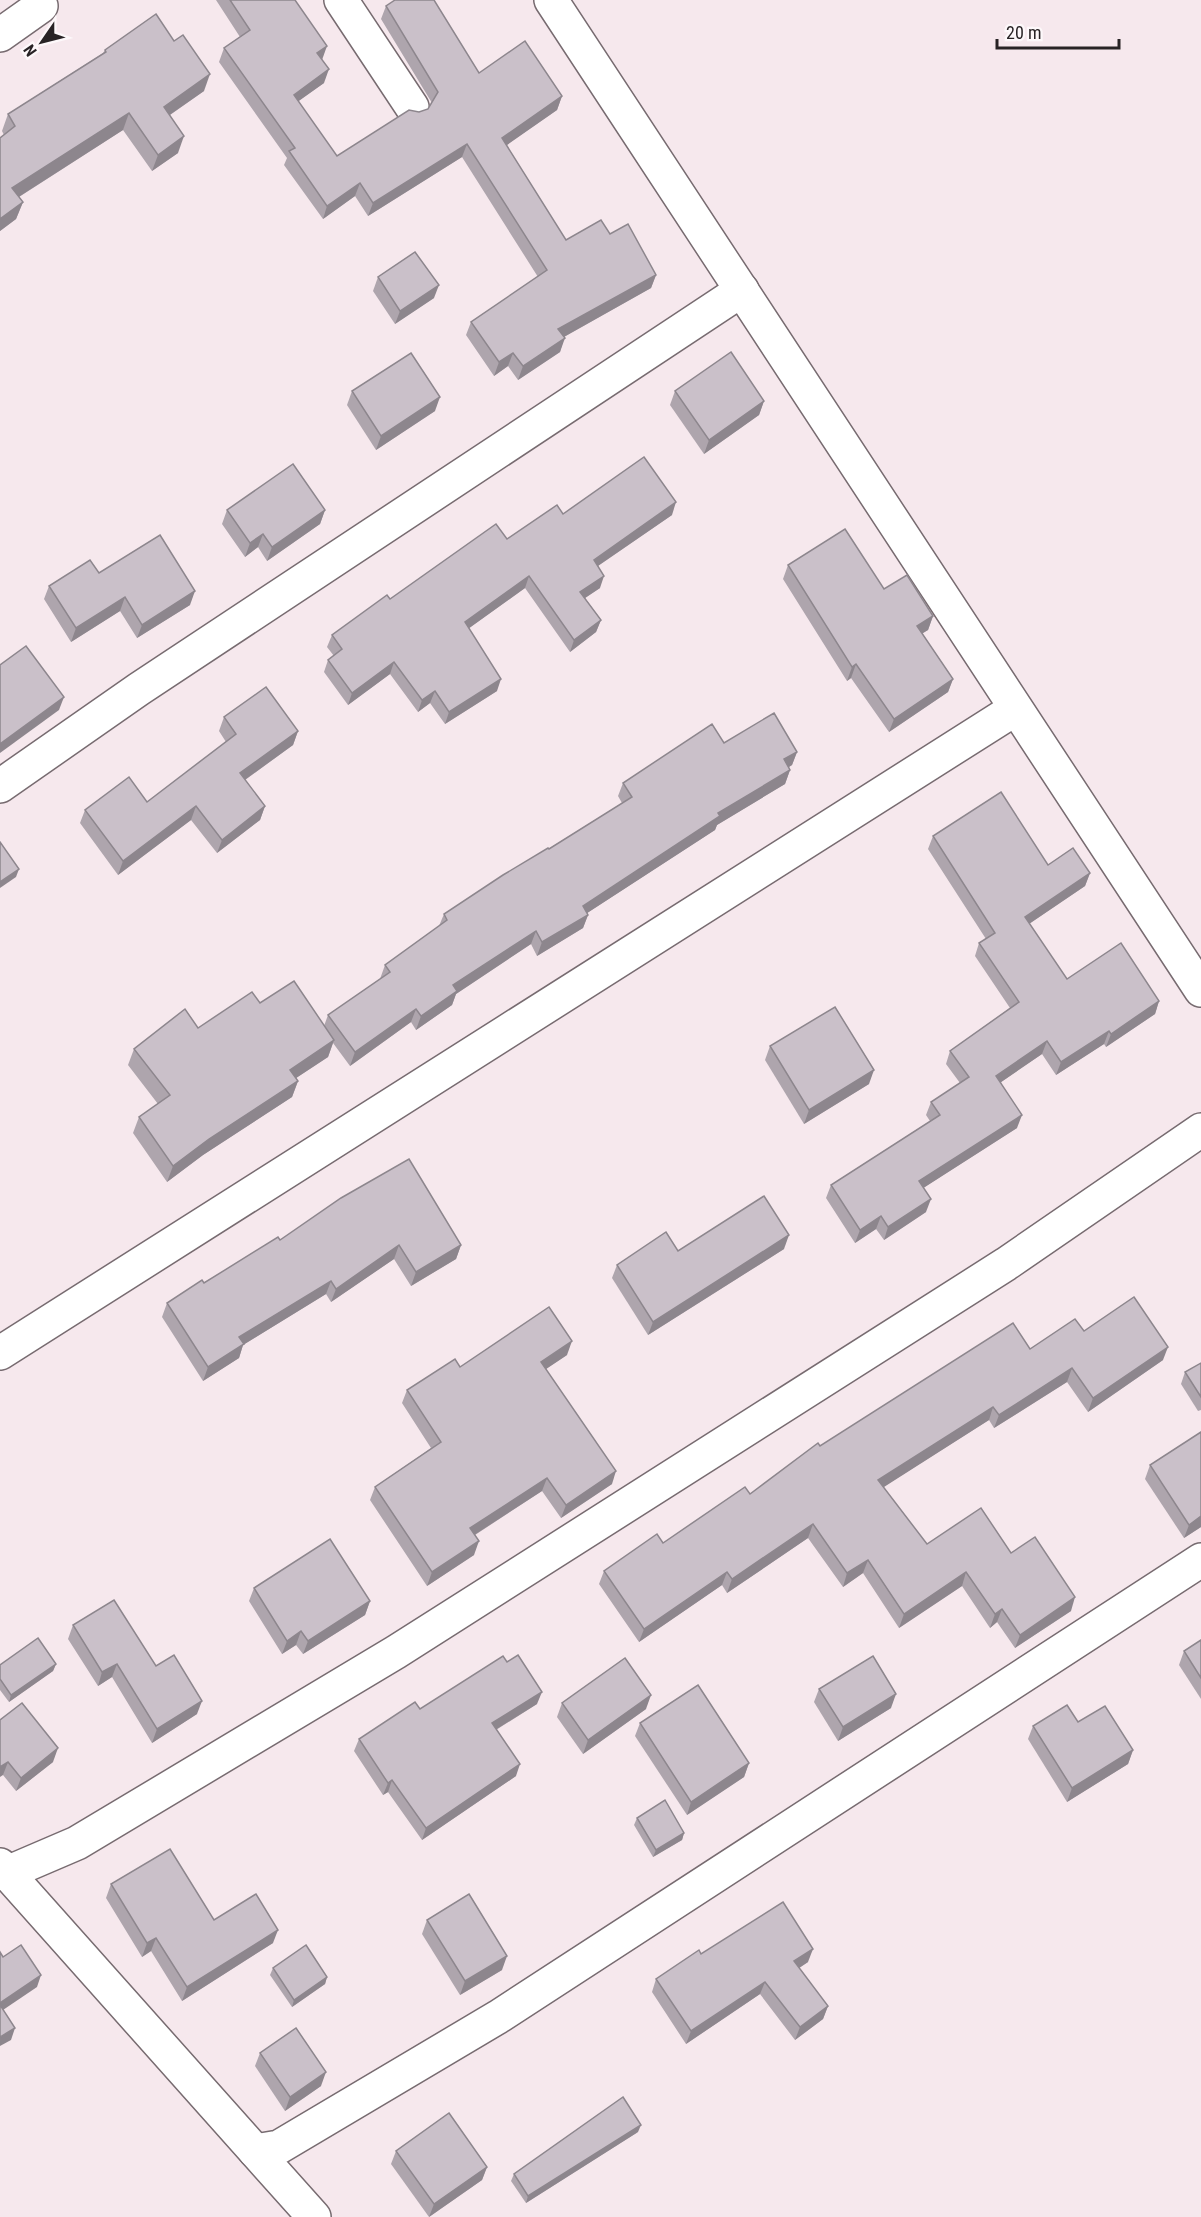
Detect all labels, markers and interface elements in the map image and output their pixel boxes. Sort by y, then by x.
north arrow [12,12,72,72]
scale bar [997,12,1118,50]
text: 20 m [1006,22,1041,43]
text: N [20,41,41,60]

